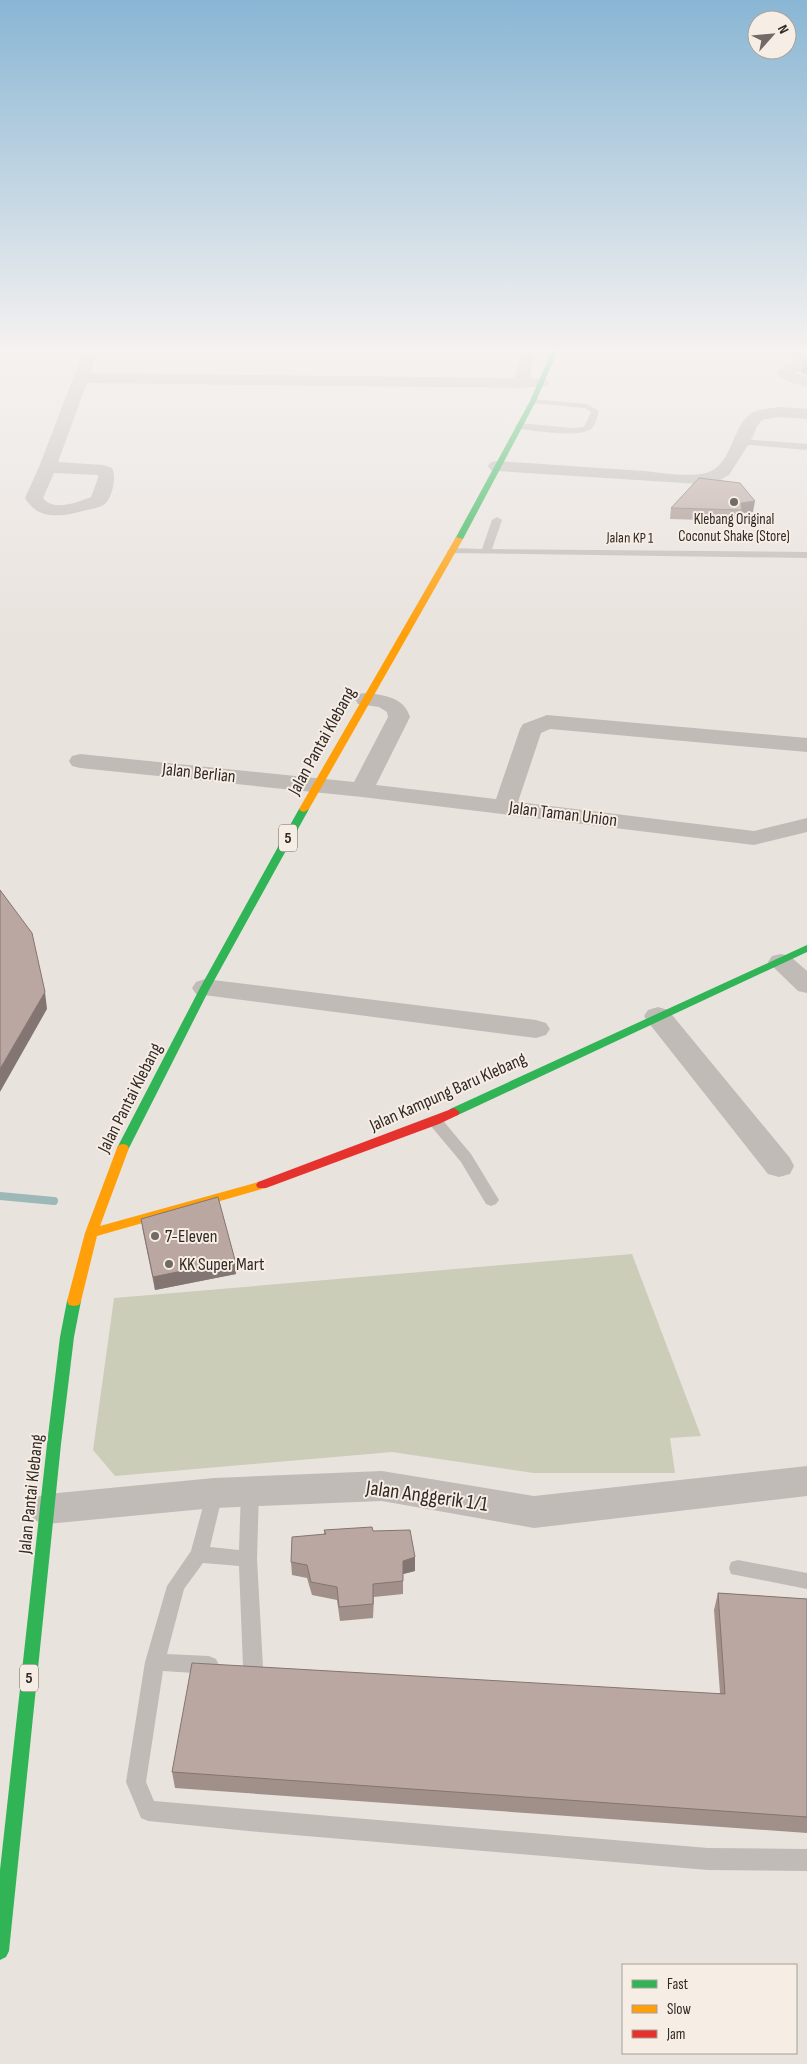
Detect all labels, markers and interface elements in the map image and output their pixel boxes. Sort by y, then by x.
north arrow [747,10,797,60]
text: N [774,22,792,37]
marker: Klebang Original Coconut Shake (Store) [728,496,740,508]
place label: Klebang Original Coconut Shake (Store) [678,510,790,546]
street label: Jalan KP 1 [605,528,654,548]
street label: Jalan Pantai Klebang [283,683,360,800]
street label: Jalan Berlian [160,759,237,787]
street label: Jalan Taman Union [507,797,618,831]
road number: 5 [279,824,297,851]
street label: Jalan Pantai Klebang [93,1040,167,1157]
street label: Jalan Kampung Baru Klebang [365,1048,530,1136]
place label: 7-Eleven [165,1226,218,1247]
marker: 7-Eleven [149,1230,161,1242]
place label: KK Super Mart [179,1254,265,1275]
marker: KK Super Mart [163,1258,175,1270]
street label: Jalan Pantai Klebang [14,1433,48,1556]
street label: Jalan Anggerik 1/1 [364,1475,490,1517]
road number: 5 [20,1665,38,1692]
legend [622,1964,797,2054]
text: Fast [667,1975,689,1994]
text: Slow [667,2000,691,2019]
text: Jam [666,2025,685,2044]

